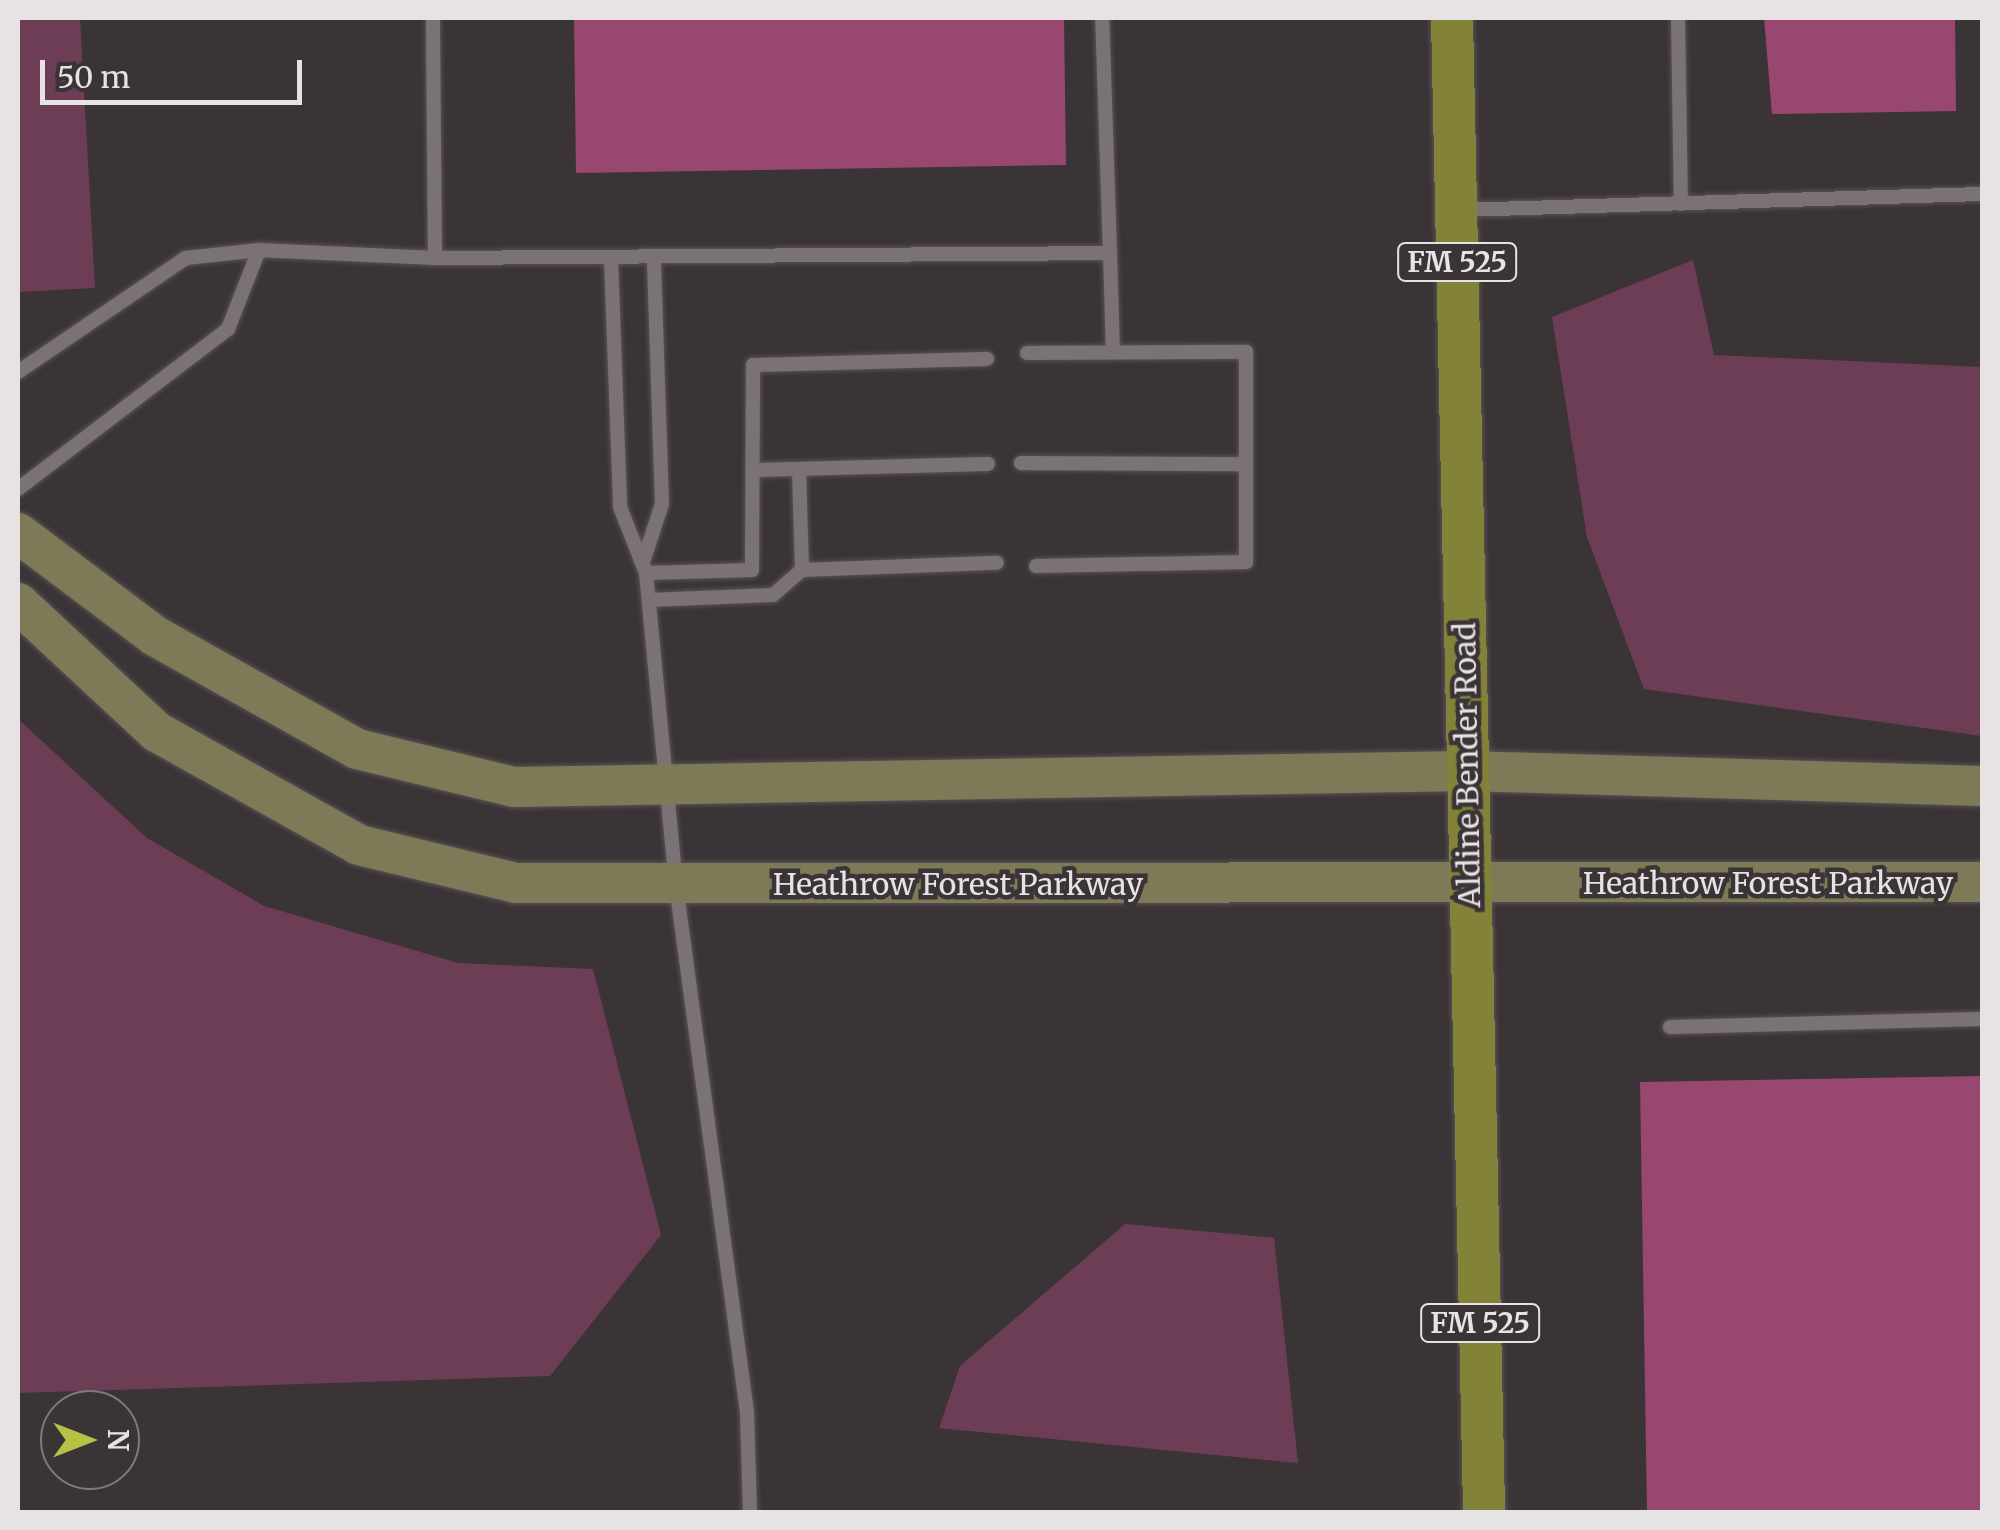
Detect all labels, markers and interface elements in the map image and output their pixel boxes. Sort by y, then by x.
scale bar [45,40,308,102]
text: 50 m [57,58,130,96]
road number: FM 525 [1397,239,1517,285]
street label: Aldine Bender Road [1447,622,1487,908]
street label: Heathrow Forest Parkway [1583,865,1953,901]
street label: Heathrow Forest Parkway [773,866,1143,902]
road number: FM 525 [1420,1300,1540,1346]
north arrow [40,1390,140,1490]
text: N [100,1429,136,1451]

